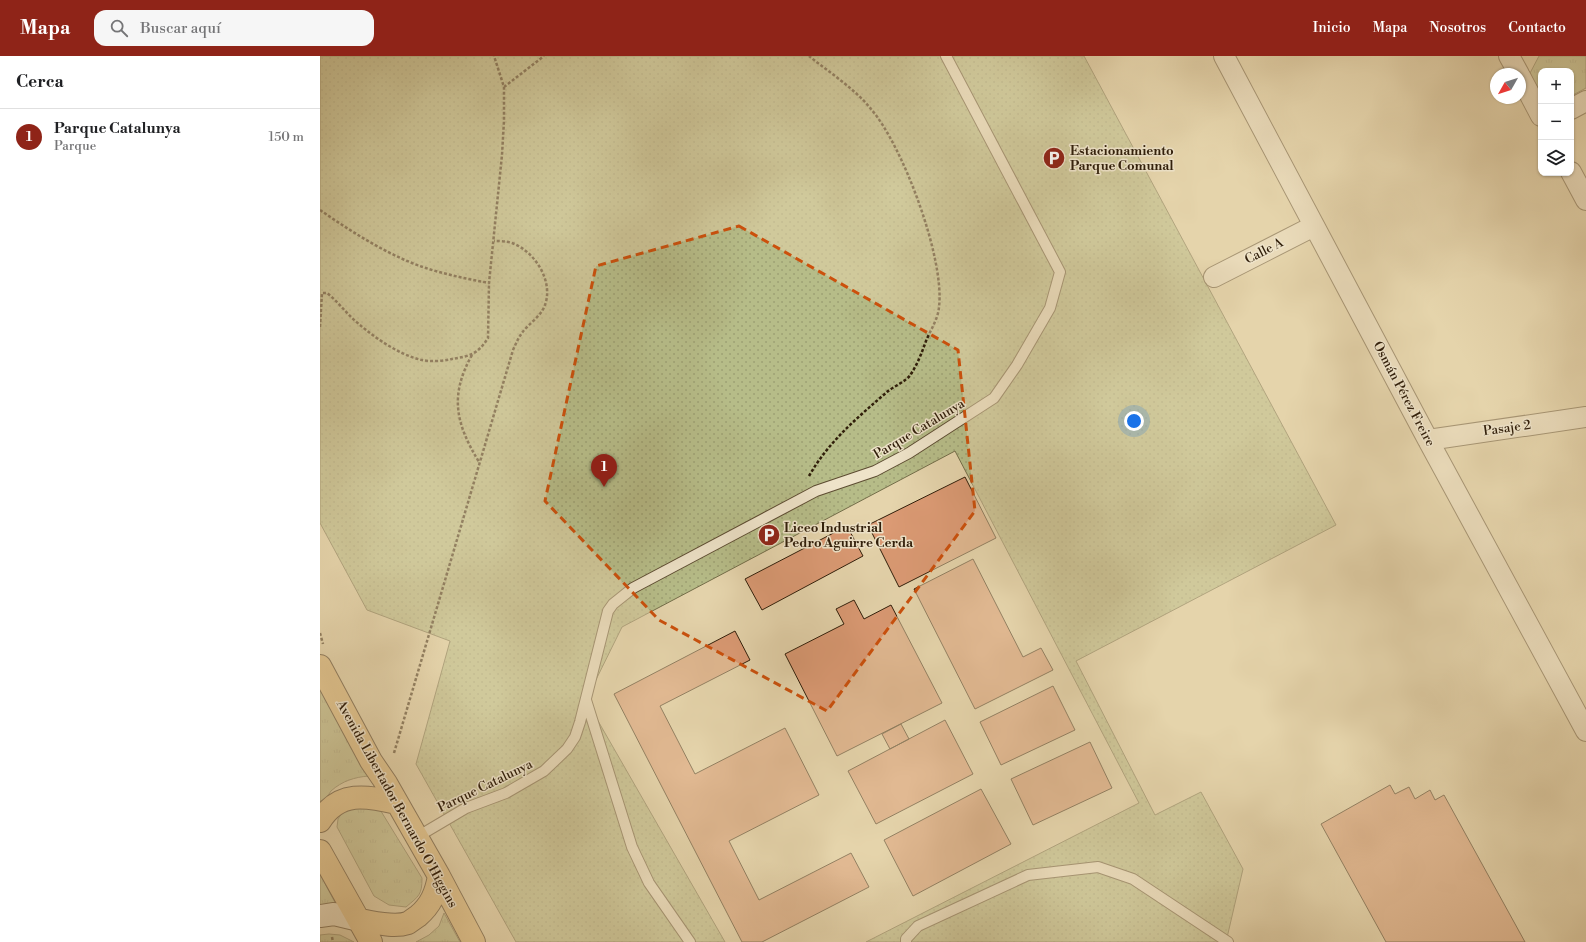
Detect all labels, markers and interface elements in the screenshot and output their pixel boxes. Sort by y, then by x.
search box [94,10,374,46]
text: Mapa [20,16,70,40]
icon: search [108,17,130,39]
text: Buscar aquí [140,19,221,38]
text: Inicio [1313,19,1351,37]
text: Mapa [1373,19,1407,37]
text: Nosotros [1429,19,1486,37]
text: Contacto [1508,19,1566,37]
north arrow [1490,68,1526,104]
map controls [1538,68,1574,176]
button: + [1538,68,1574,104]
text: Cerca [16,71,64,93]
button: − [1538,104,1574,140]
text: Parque Catalunya [54,119,181,138]
text: 1 [26,129,32,145]
text: 150 m [269,129,304,145]
text: Parque [54,138,96,154]
button: layers [1538,140,1574,176]
place label: Estacionamiento Parque Comunal [1070,143,1174,174]
parking icon: Estacionamiento Parque Comunal [1041,145,1067,171]
street label: Calle A [1242,234,1287,268]
street label: Osmán Pérez Freire [1370,339,1439,450]
street label: Parque Catalunya [870,395,968,463]
your location [1124,411,1144,431]
street label: Pasaje 2 [1482,417,1532,439]
pin: 1 [591,454,617,487]
place label: Liceo Industrial Pedro Aguirre Cerda [784,520,914,551]
parking icon: Liceo Industrial Pedro Aguirre Cerda [756,522,782,548]
street label: Avenida Libertador Bernardo O'Higgins [333,697,461,911]
street label: Parque Catalunya [435,756,535,816]

